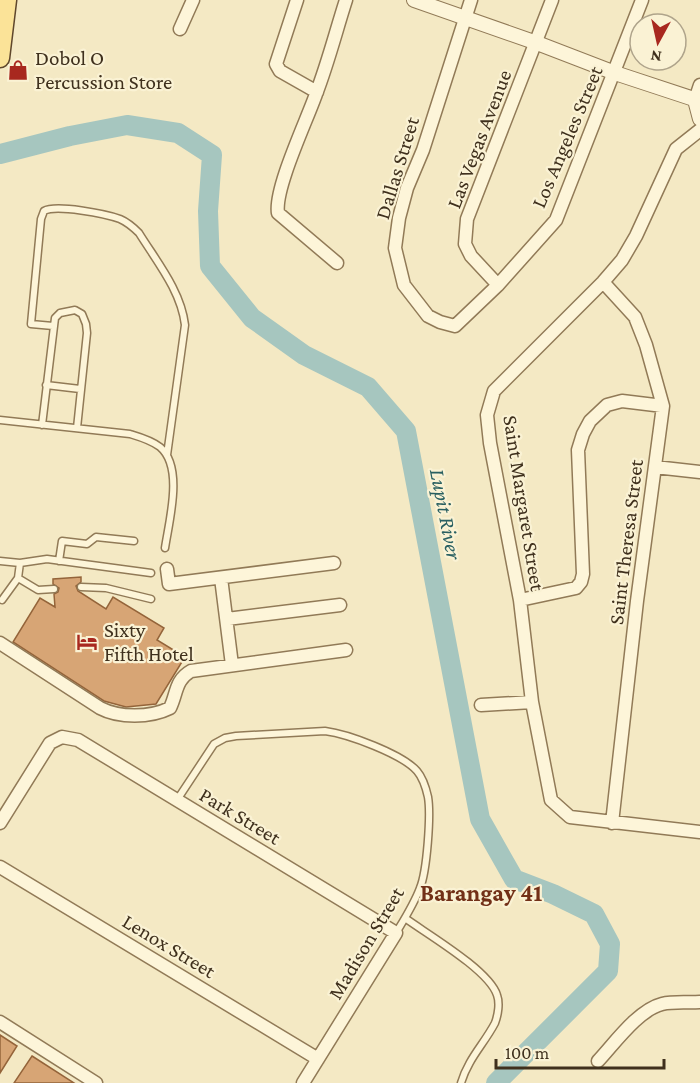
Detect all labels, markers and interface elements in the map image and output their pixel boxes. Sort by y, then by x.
north arrow [628,12,688,72]
place label: Dobol O Percussion Store [35,46,172,94]
text: N [649,47,663,66]
shop icon: Dobol O Percussion Store [6,58,30,82]
street label: Los Angeles Street [526,62,608,212]
street label: Las Vegas Avenue [442,66,516,212]
street label: Dallas Street [370,113,424,222]
street label: Saint Margaret Street [498,413,550,594]
street label: Saint Theresa Street [604,457,648,626]
water label: Lupit River [425,466,467,563]
place label: Sixty Fifth Hotel [104,618,194,666]
hotel icon: Sixty Fifth Hotel [75,630,99,654]
street label: Park Street [195,782,286,850]
district label: Barangay 41 [420,879,542,906]
street label: Madison Street [323,882,409,1004]
street label: Lenox Street [118,909,221,984]
scale bar [496,1032,664,1070]
text: 100 m [505,1043,550,1063]

